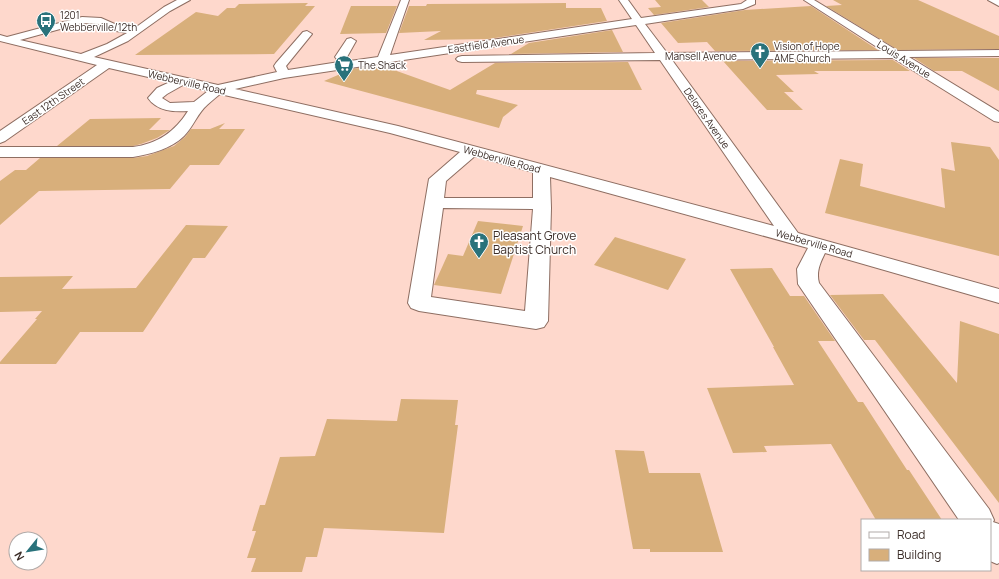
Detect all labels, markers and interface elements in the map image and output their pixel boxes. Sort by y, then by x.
place label: 1201 Webberville/12th [60,8,137,34]
bus stop icon: 1201 Webberville/12th [35,10,57,38]
street label: Eastfield Avenue [447,32,525,56]
street label: Louis Avenue [875,37,934,81]
place label: Vision of Hope AME Church [774,39,840,65]
church icon: Vision of Hope AME Church [749,41,771,69]
street label: Mansell Avenue [665,49,737,63]
supermarket icon: The Shack [333,54,355,82]
place label: The Shack [358,58,407,72]
street label: Webberville Road [147,66,227,98]
street label: East 12th Street [19,74,87,128]
street label: Delores Avenue [681,85,733,151]
street label: Webberville Road [462,142,542,176]
street label: Webberville Road [774,225,854,261]
place label: Pleasant Grove Baptist Church [493,227,576,258]
church icon: Pleasant Grove Baptist Church [468,231,490,259]
legend [861,519,991,571]
text: Road [897,526,925,543]
north arrow [8,531,48,571]
text: Building [897,546,941,563]
text: N [10,549,27,563]

